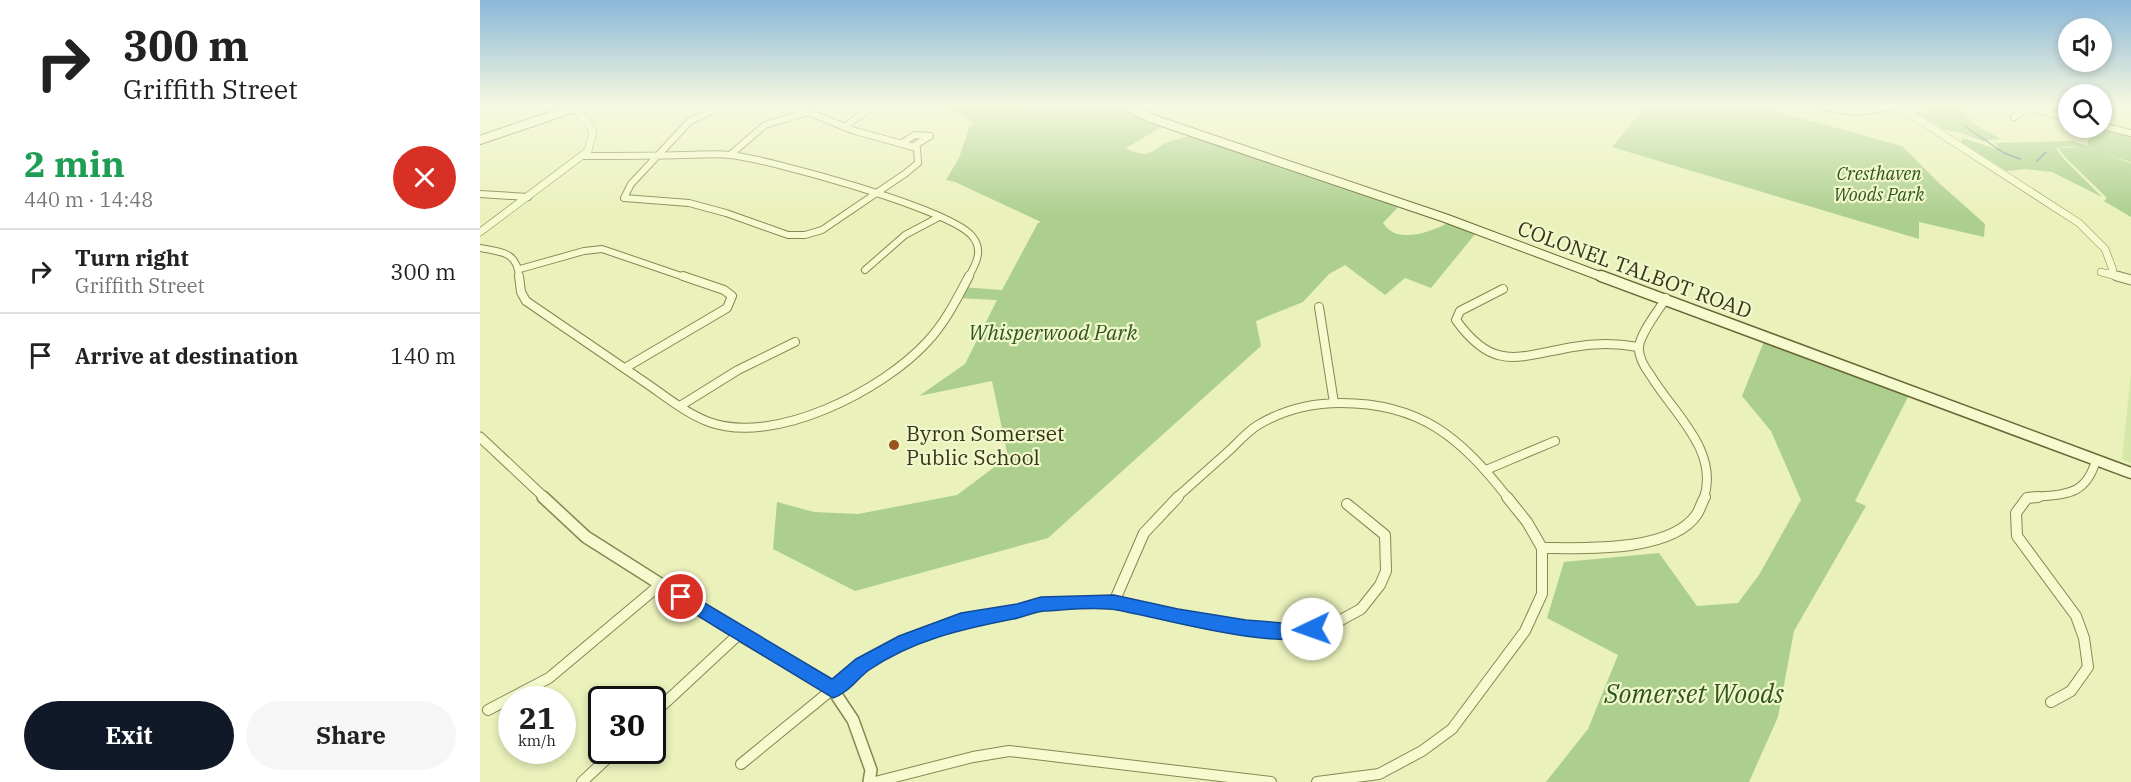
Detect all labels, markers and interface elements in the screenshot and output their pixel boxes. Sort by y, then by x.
text: 300 m [123,18,249,73]
map controls [2058,18,2112,138]
button: sound [2058,18,2112,72]
icon: right [24,24,102,102]
text: Griffith Street [123,71,298,106]
button: search [2058,84,2112,138]
text: 2 min [24,140,125,187]
button: close [393,146,456,209]
park label: Cresthaven Woods Park [1834,162,1925,206]
text: 440 m · 14:48 [24,186,153,213]
street label: COLONEL TALBOT ROAD [1514,214,1756,324]
text: Turn right [75,243,189,272]
icon: right [24,255,57,288]
text: 300 m [390,257,456,286]
text: Griffith Street [75,272,204,299]
park label: Whisperwood Park [968,318,1139,346]
icon: arrive [24,339,57,372]
text: Arrive at destination [75,341,298,370]
text: 140 m [390,341,456,370]
place label: Byron Somerset Public School [906,419,1064,471]
marker: Byron Somerset Public School [887,438,901,452]
pin [655,571,706,622]
icon: arrive [664,580,697,613]
position arrow [1280,597,1344,661]
park label: Somerset Woods [1603,676,1784,710]
speed limit sign: 30 [588,686,666,764]
text: 21 [519,698,555,737]
button: Exit [24,701,234,770]
button: Share [246,701,456,770]
text: km/h [518,731,556,750]

